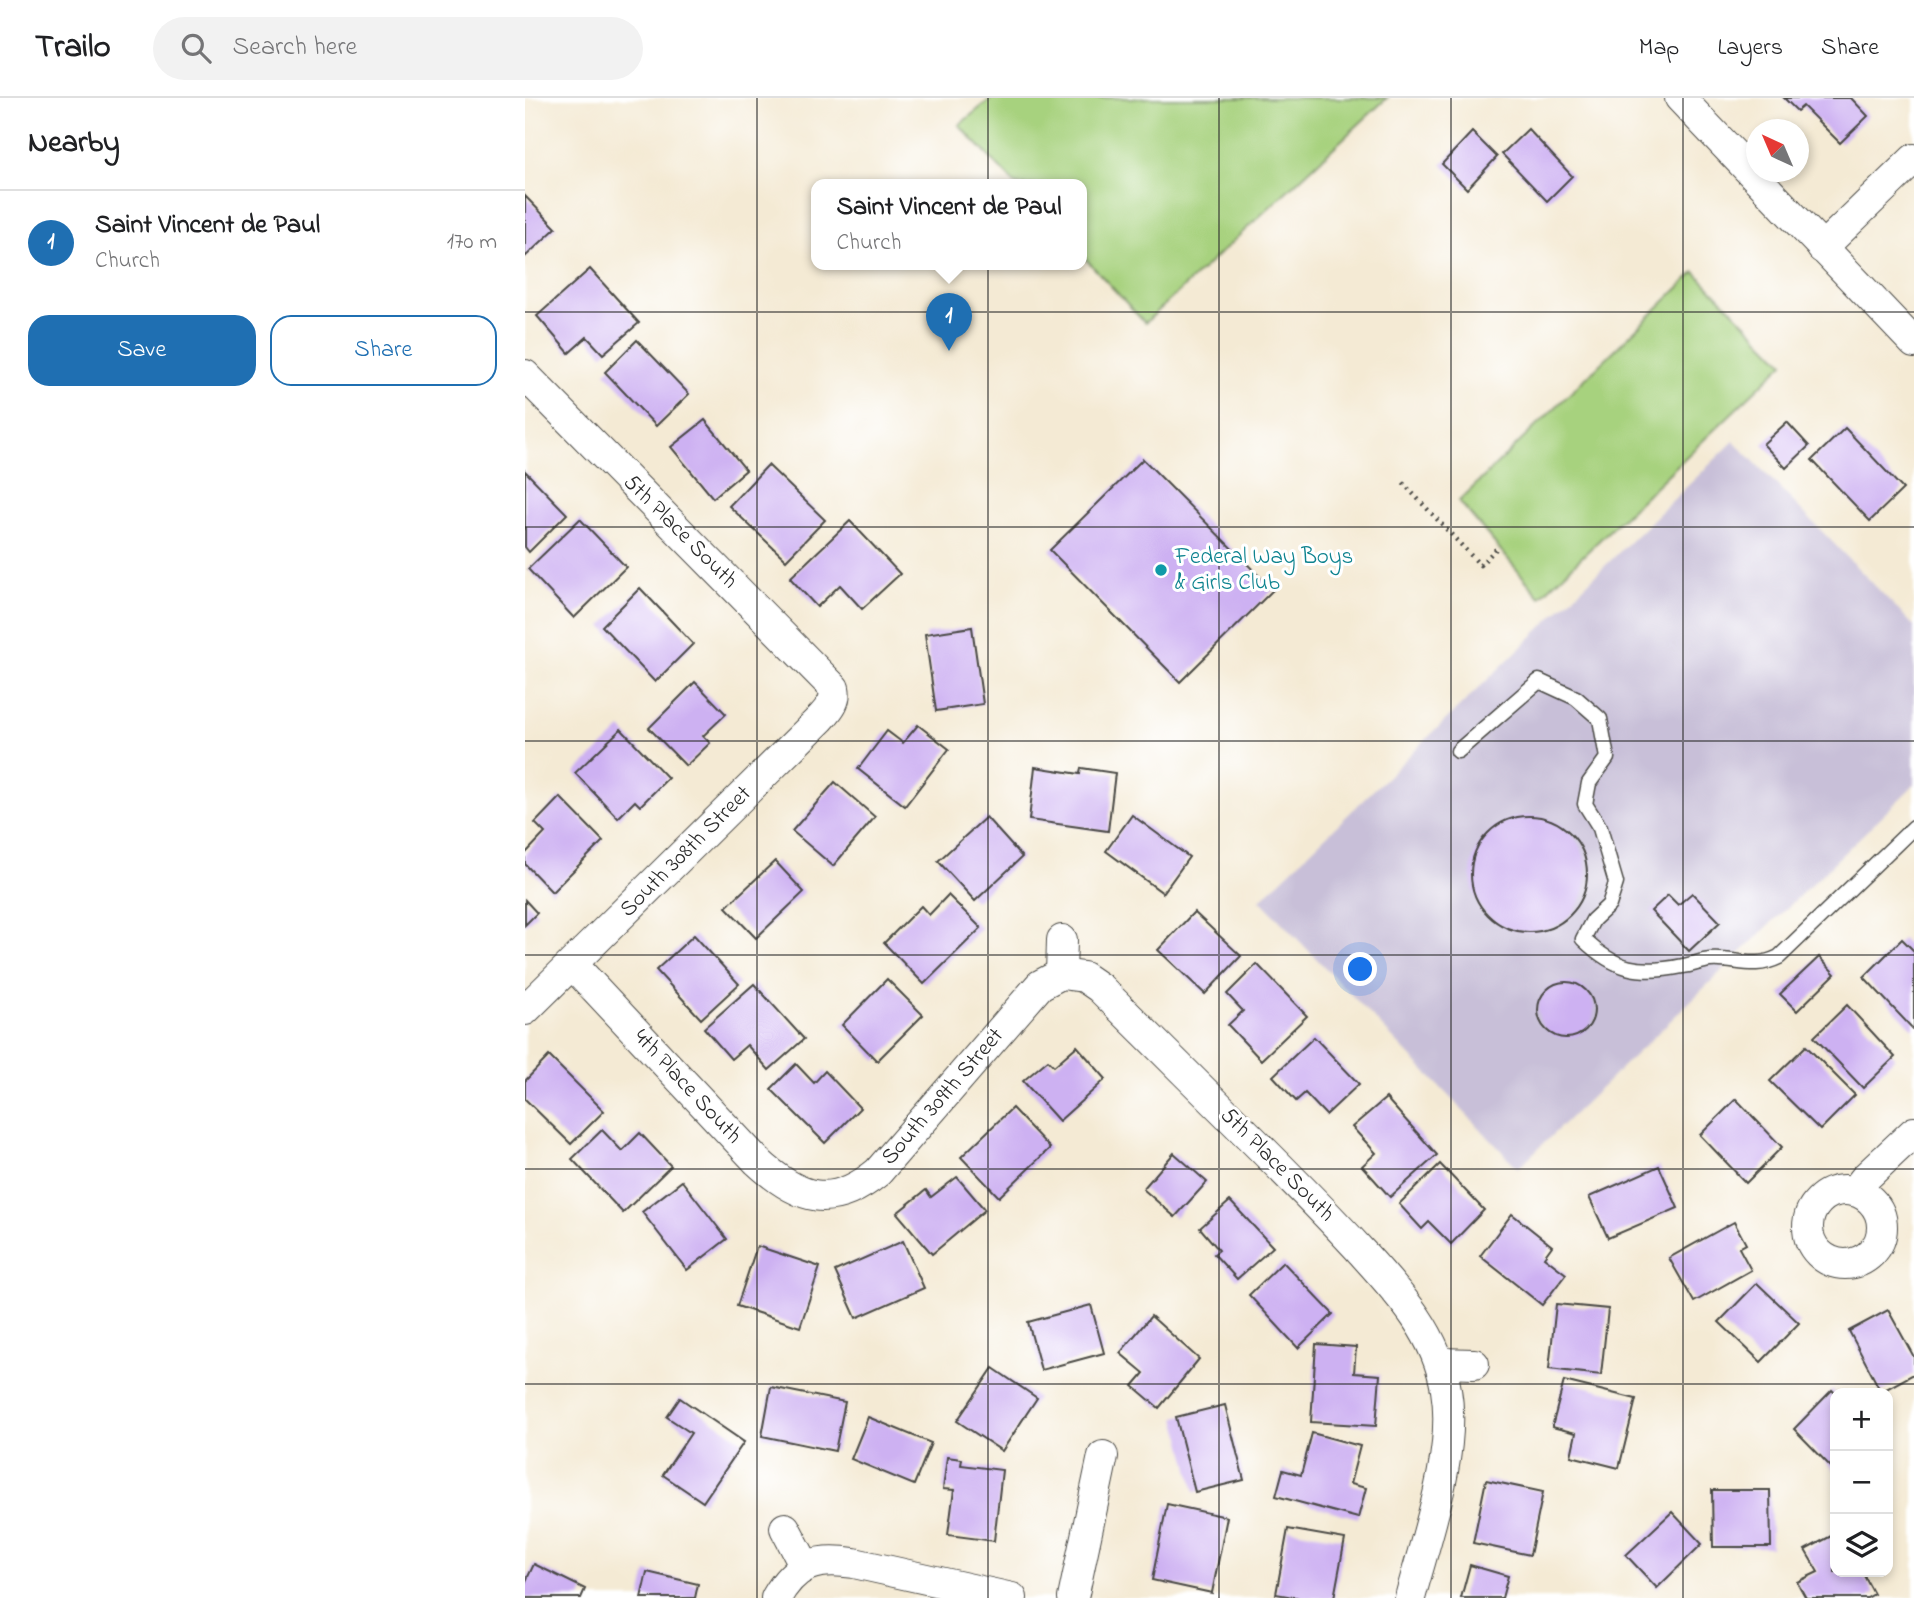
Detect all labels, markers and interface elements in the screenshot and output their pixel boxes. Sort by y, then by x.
search box [153,17,643,80]
text: Trailo [35,24,111,72]
icon: search [177,29,215,67]
text: Search here [233,29,357,67]
text: Map [1639,31,1679,66]
text: Layers [1717,31,1783,66]
text: Share [1821,31,1879,66]
north arrow [1746,119,1809,182]
text: Nearby [28,122,120,166]
popup [811,179,1087,270]
text: Saint Vincent de Paul [836,189,1062,227]
text: Saint Vincent de Paul [95,207,320,245]
text: 1 [47,226,55,259]
text: 170 m [447,226,497,259]
text: Church [836,227,901,260]
text: Church [95,245,160,278]
pin: 1 [926,293,972,351]
button: Save [28,315,256,386]
button: Share [270,315,497,386]
street label: 5th Place South [615,467,745,597]
place label: Federal Way Boys & Girls Club [1174,541,1353,600]
marker: Federal Way Boys & Girls Club [1153,562,1169,578]
street label: South 308th Street [613,778,760,925]
your location [1343,952,1377,986]
street label: South 309th Street [874,1021,1012,1173]
street label: 4th Place South [625,1022,749,1152]
street label: 5th Place South [1212,1100,1342,1230]
map controls [1830,1388,1893,1577]
button: + [1830,1388,1893,1451]
button: − [1830,1451,1893,1514]
button: layers [1830,1514,1893,1577]

